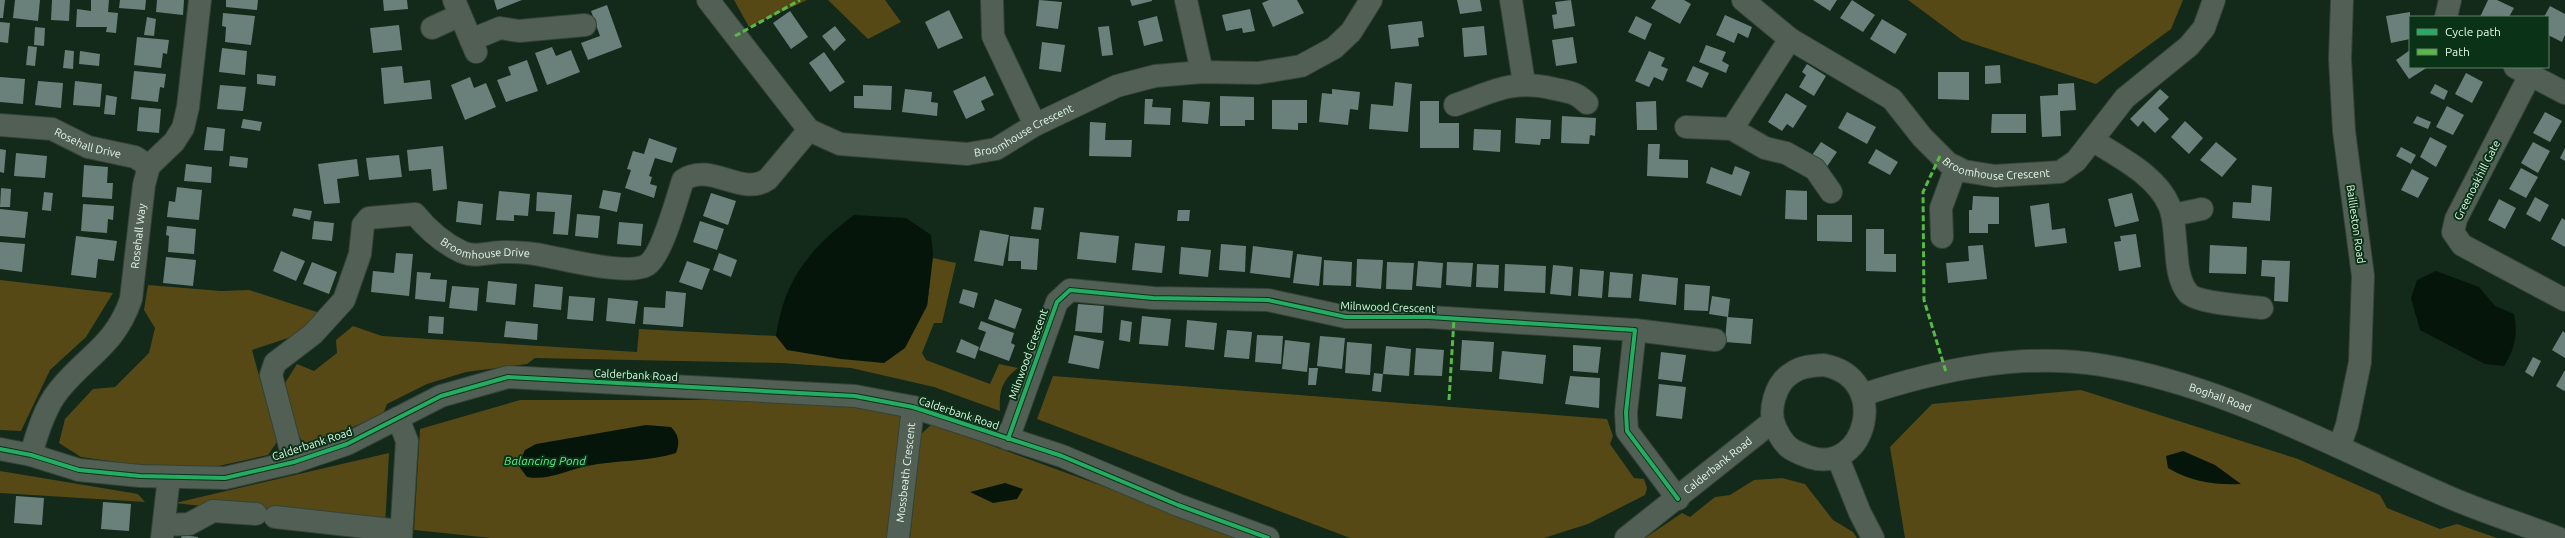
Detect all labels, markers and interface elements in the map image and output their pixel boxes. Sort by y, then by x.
legend [2409,16,2549,68]
text: Cycle path [2445,25,2501,38]
text: Path [2445,45,2470,58]
street label: Broomhouse Crescent [973,101,1076,159]
street label: Rosehall Drive [53,125,122,160]
street label: Greenoakhill Gate [2452,138,2502,222]
street label: Broomhouse Crescent [1940,155,2051,182]
street label: Baillieston Road [2345,184,2367,264]
street label: Rosehall Way [129,202,148,269]
street label: Broomhouse Drive [438,235,530,261]
street label: Milnwood Crescent [1340,299,1436,315]
street label: Milnwood Crescent [1006,307,1050,401]
street label: Calderbank Road [594,367,678,383]
street label: Boghall Road [2188,381,2253,414]
street label: Calderbank Road [917,394,1001,432]
street label: Mossbeath Crescent [894,421,917,523]
street label: Calderbank Road [270,425,354,463]
street label: Calderbank Road [1681,434,1754,496]
water label: Balancing Pond [504,454,586,467]

